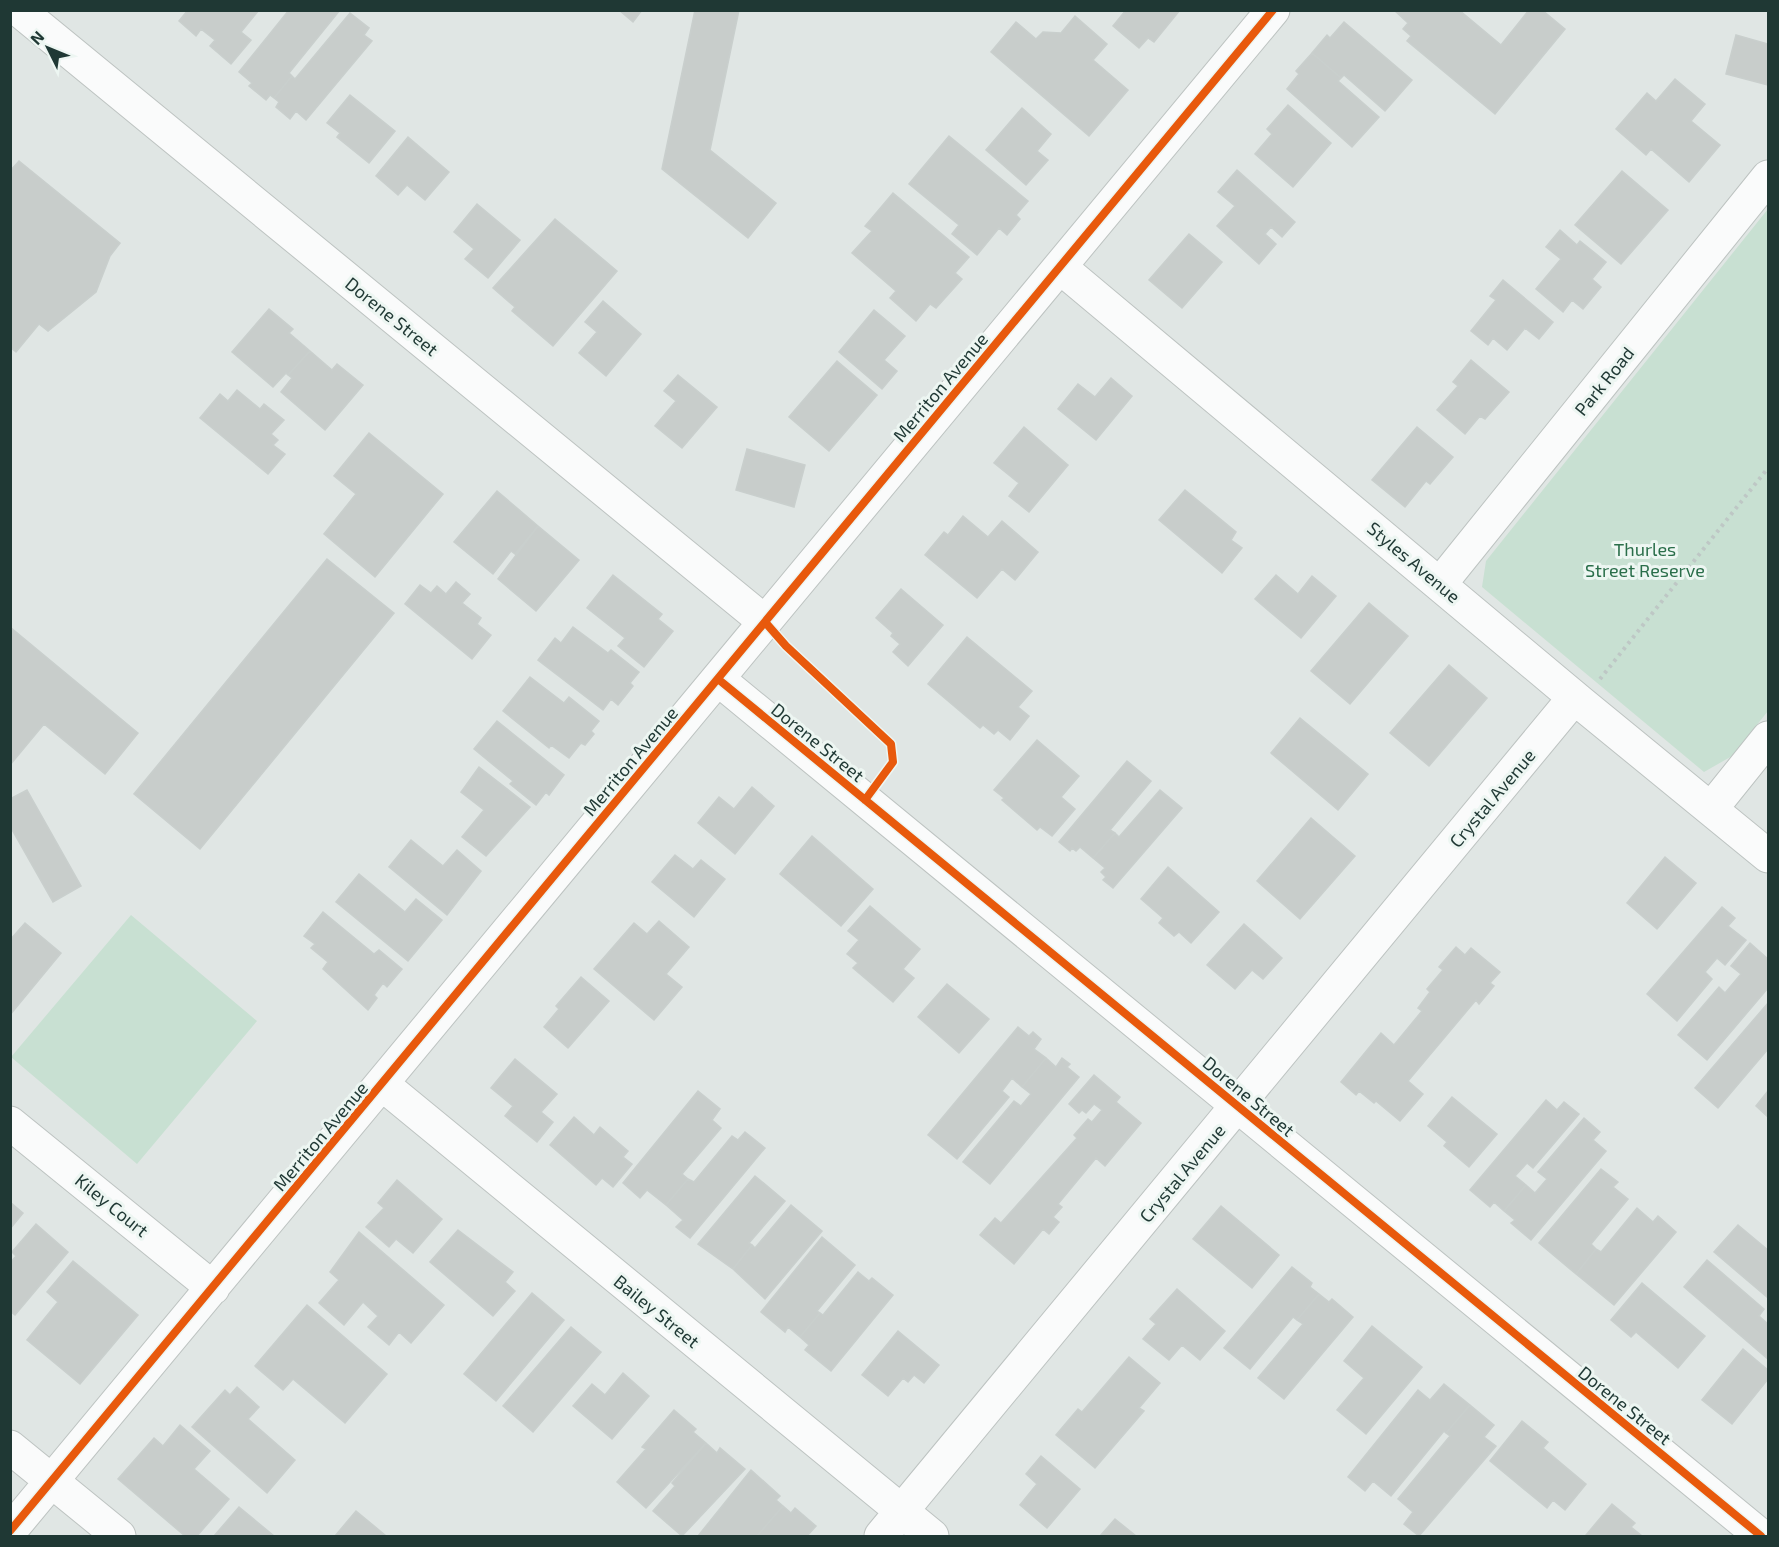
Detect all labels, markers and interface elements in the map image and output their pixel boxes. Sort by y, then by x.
north arrow [18,18,78,78]
text: N [26,27,48,48]
street label: Dorene Street [341,272,443,360]
street label: Merriton Avenue [888,328,992,446]
street label: Park Road [1570,342,1638,420]
street label: Styles Avenue [1363,517,1465,607]
park label: Thurles Street Reserve [1585,538,1705,581]
street label: Dorene Street [767,698,869,786]
street label: Merriton Avenue [578,702,682,820]
street label: Crystal Avenue [1444,744,1540,852]
street label: Dorene Street [1199,1051,1299,1141]
street label: Merriton Avenue [268,1077,372,1195]
street label: Crystal Avenue [1134,1119,1230,1227]
street label: Kiley Court [71,1169,153,1241]
street label: Bailey Street [610,1270,704,1352]
street label: Dorene Street [1574,1361,1676,1449]

